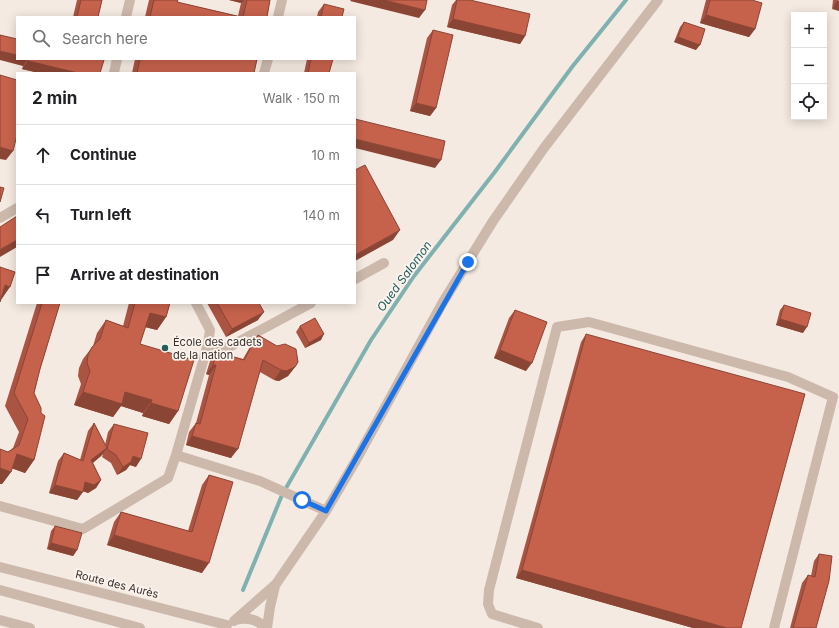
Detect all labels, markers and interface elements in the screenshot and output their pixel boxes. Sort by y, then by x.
map controls [791,12,827,120]
button: + [791,12,827,48]
search box [16,16,356,60]
icon: search [30,27,52,49]
text: Search here [62,29,148,48]
button: − [791,48,827,84]
button: locate [791,84,827,120]
text: 2 min [32,88,77,108]
text: Walk · 150 m [263,90,340,106]
icon: ahead [32,144,54,166]
text: Continue [70,145,137,164]
text: 10 m [311,147,340,163]
icon: left [32,204,54,226]
text: Turn left [70,205,131,224]
text: 140 m [303,207,340,223]
water label: Oued Salomon [373,238,435,314]
route end [459,253,477,271]
icon: arrive [32,264,54,286]
text: Arrive at destination [70,265,219,284]
place label: École des cadets de la nation [173,335,262,362]
marker: École des cadets de la nation [160,343,170,353]
route start [293,491,311,509]
street label: Route des Aurès [74,567,160,601]

